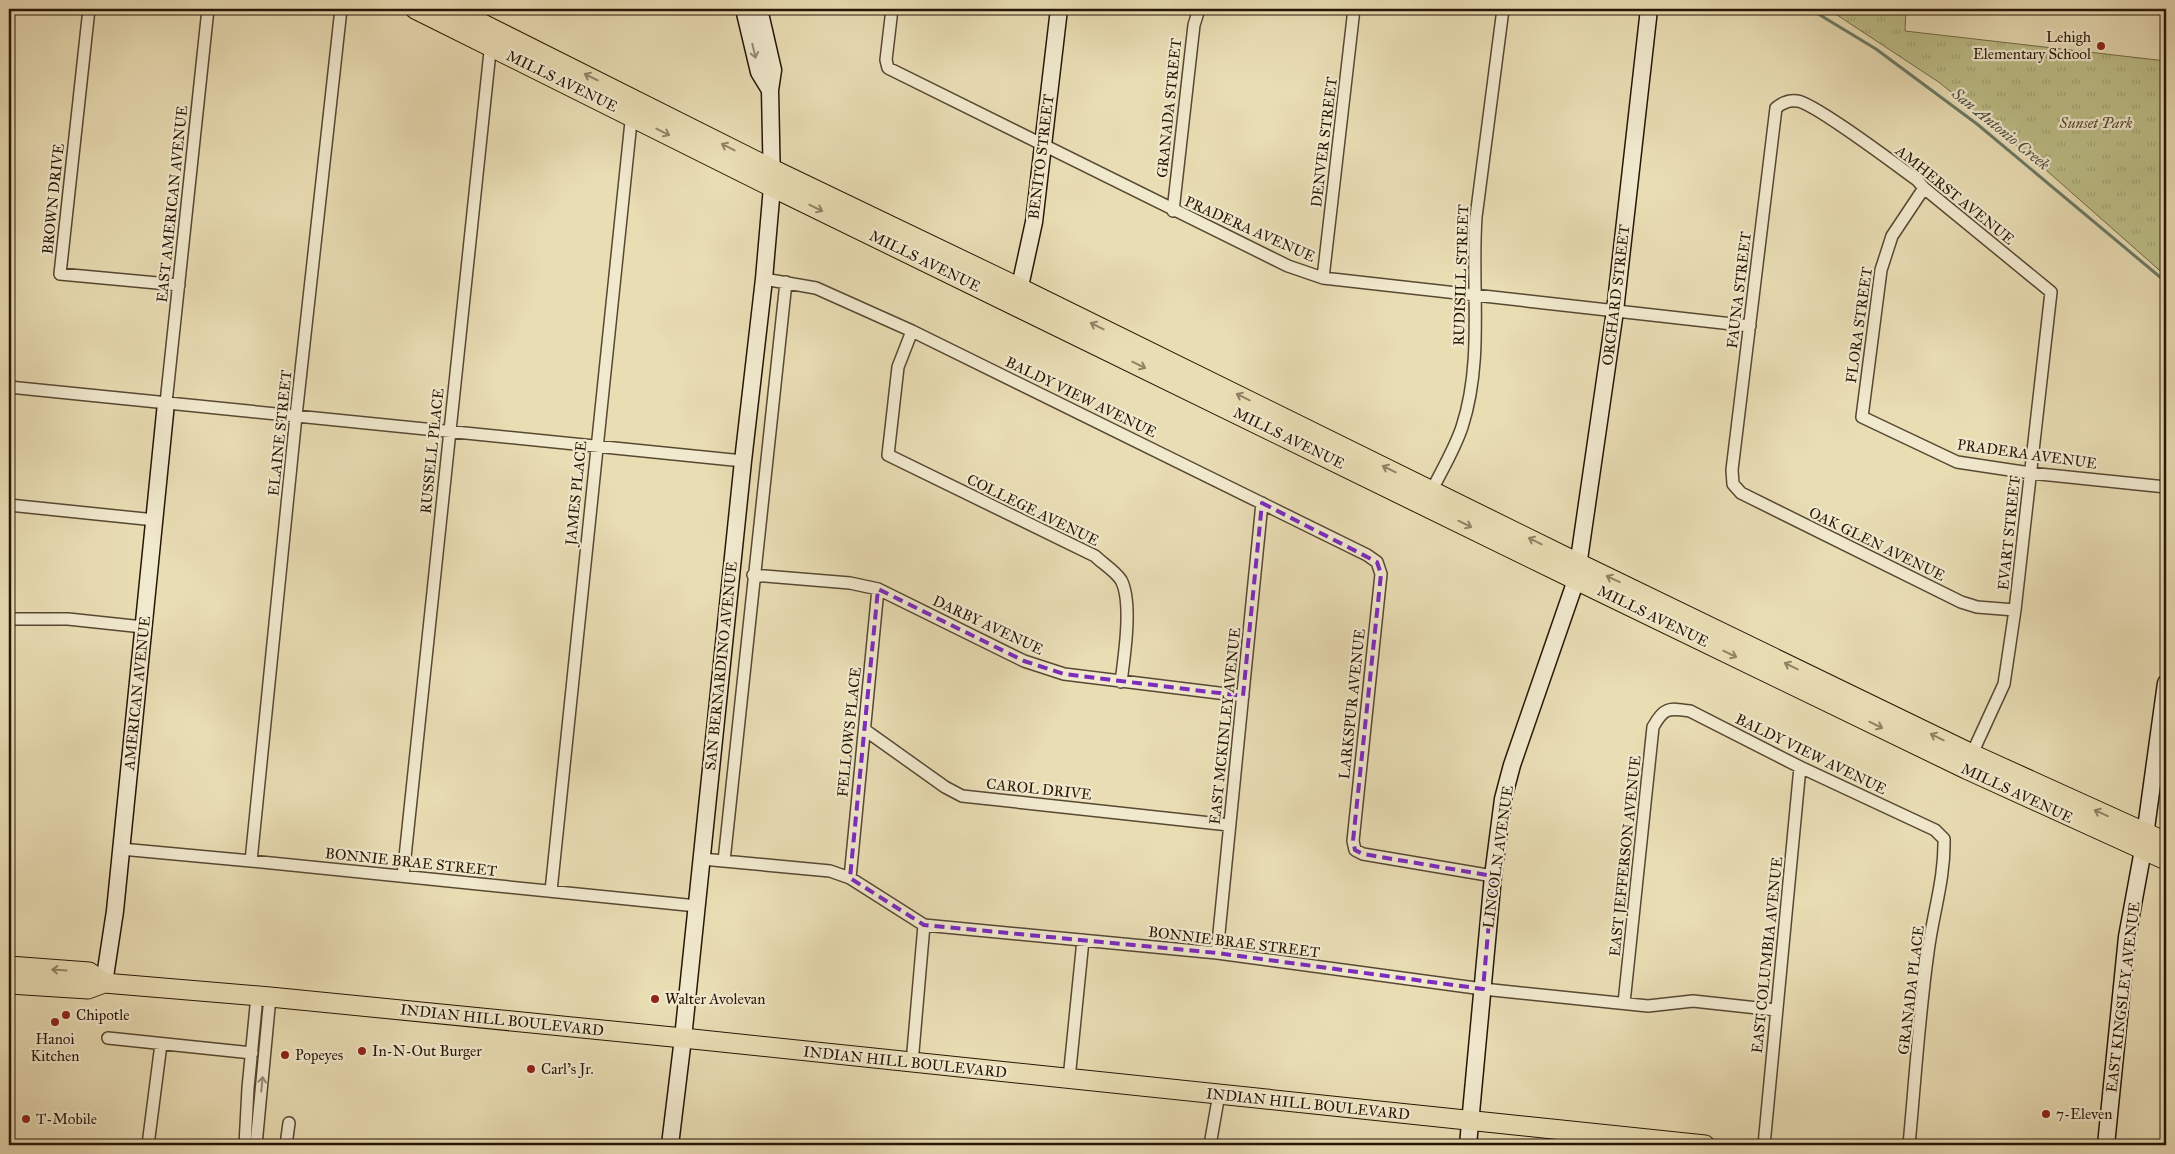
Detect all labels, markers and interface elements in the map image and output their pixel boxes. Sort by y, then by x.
place label: Lehigh Elementary School [1973,28,2092,63]
street label: GRANADA STREET [1153,37,1185,179]
marker: Lehigh Elementary School [2095,40,2107,52]
one-way arrow [750,42,759,58]
street label: MILLS AVENUE [504,46,621,116]
one-way arrow [584,72,599,81]
street label: DENVER STREET [1307,76,1341,208]
water label: San Antonio Creek [1948,83,2054,174]
street label: BENITO STREET [1024,93,1058,221]
street label: EAST AMERICAN AVENUE [153,104,191,303]
park label: Sunset Park [2059,114,2133,132]
one-way arrow [655,128,670,137]
street label: AMHERST AVENUE [1891,141,2018,249]
street label: BROWN DRIVE [38,142,68,255]
one-way arrow [721,142,736,152]
street label: PRADERA AVENUE [1182,192,1318,266]
one-way arrow [808,204,823,214]
street label: RUDISILL STREET [1450,204,1472,346]
street label: ORCHARD STREET [1598,224,1634,366]
street label: MILLS AVENUE [867,226,984,296]
street label: FAUNA STREET [1723,231,1755,349]
street label: FLORA STREET [1842,266,1876,384]
one-way arrow [1090,321,1105,330]
street label: BALDY VIEW AVENUE [1003,353,1160,442]
one-way arrow [1131,360,1146,370]
street label: ELAINE STREET [264,369,296,497]
street label: RUSSELL PLACE [416,387,448,515]
one-way arrow [1236,392,1251,402]
street label: MILLS AVENUE [1231,403,1348,473]
street label: PRADERA AVENUE [1956,435,2098,473]
street label: JAMES PLACE [561,440,591,548]
one-way arrow [1382,464,1397,473]
street label: COLLEGE AVENUE [964,470,1102,550]
street label: EVART STREET [1994,475,2024,591]
street label: OAK GLEN AVENUE [1806,503,1948,585]
one-way arrow [1457,519,1472,529]
one-way arrow [1527,536,1542,546]
street label: SAN BERNARDINO AVENUE [701,560,741,771]
one-way arrow [1606,574,1621,584]
street label: MILLS AVENUE [1595,581,1712,651]
street label: DARBY AVENUE [930,591,1046,659]
street label: AMERICAN AVENUE [120,615,154,772]
street label: EAST MCKINLEY AVENUE [1206,626,1244,826]
street label: LARKSPUR AVENUE [1335,628,1369,780]
one-way arrow [1722,650,1737,659]
one-way arrow [1784,660,1799,670]
street label: FELLOWS PLACE [833,666,865,798]
street label: BALDY VIEW AVENUE [1733,710,1890,799]
one-way arrow [1868,721,1883,730]
one-way arrow [1930,732,1945,742]
street label: EAST JEFFERSON AVENUE [1605,754,1646,957]
street label: MILLS AVENUE [1958,759,2076,827]
street label: CAROL DRIVE [985,775,1093,804]
street label: LINCOLN AVENUE [1479,784,1517,930]
one-way arrow [2094,807,2109,817]
street label: BONNIE BRAE STREET [324,844,498,880]
street label: EAST COLUMBIA AVENUE [1748,856,1786,1054]
street label: EAST KINGSLEY AVENUE [2102,900,2144,1093]
street label: BONNIE BRAE STREET [1147,923,1321,961]
street label: GRANADA PLACE [1894,924,1928,1056]
one-way arrow [52,965,68,974]
place label: Walter Avolevan [665,990,765,1008]
marker: Walter Avolevan [649,993,661,1005]
street label: INDIAN HILL BOULEVARD [399,1000,605,1040]
place label: Chipotle [76,1006,129,1024]
marker: Chipotle [60,1009,72,1021]
marker: Hanoi Kitchen [49,1016,61,1028]
place label: Hanoi Kitchen [31,1030,79,1065]
place label: In-N-Out Burger [372,1042,482,1060]
street label: INDIAN HILL BOULEVARD [802,1042,1008,1082]
marker: In-N-Out Burger [356,1045,368,1057]
place label: Popeyes [295,1046,343,1064]
marker: Popeyes [279,1049,291,1061]
place label: Carl's Jr. [541,1060,594,1079]
marker: Carl's Jr. [525,1063,537,1075]
one-way arrow [257,1076,267,1092]
street label: INDIAN HILL BOULEVARD [1205,1084,1411,1124]
place label: 7-Eleven [2056,1105,2112,1123]
marker: 7-Eleven [2040,1108,2052,1120]
place label: T-Mobile [36,1110,97,1128]
marker: T-Mobile [20,1113,32,1125]

